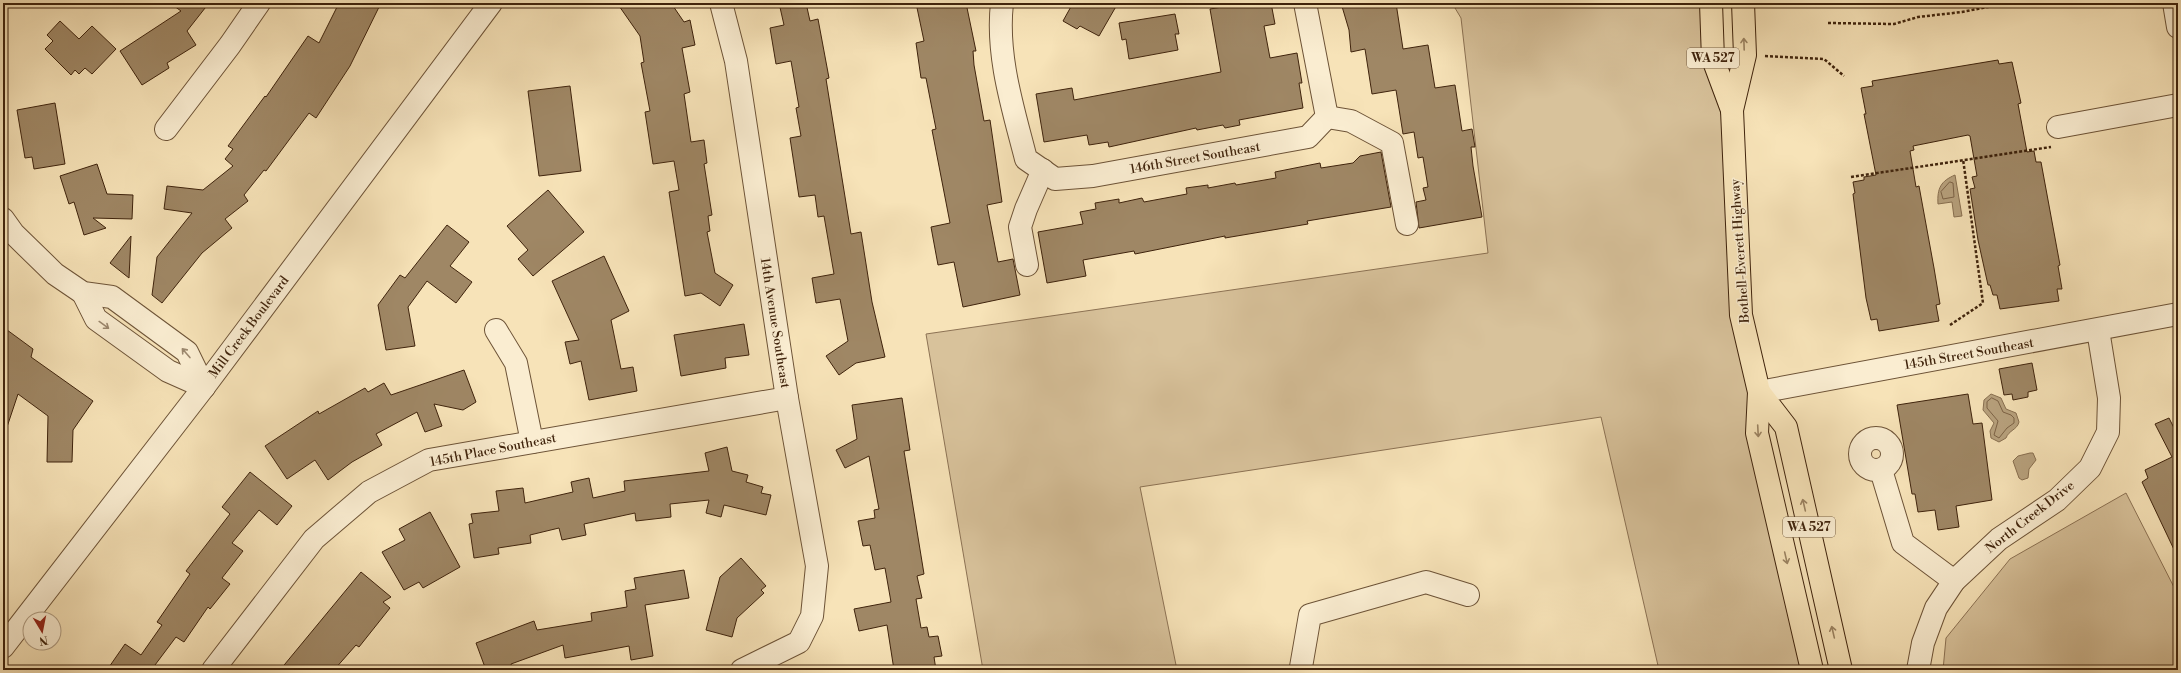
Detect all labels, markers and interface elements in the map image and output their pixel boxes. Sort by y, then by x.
one-way arrow [1741,38,1748,51]
road number: WA 527 [1687,48,1739,68]
street label: 146th Street Southeast [1129,139,1262,177]
street label: Bothell-Everett Highway [1727,178,1753,325]
street label: 14th Avenue Southeast [757,257,793,390]
street label: Mill Creek Boulevard [206,272,293,381]
one-way arrow [98,321,109,329]
street label: 145th Street Southeast [1903,335,2035,373]
one-way arrow [181,348,190,358]
one-way arrow [1754,424,1761,437]
street label: 145th Place Southeast [428,430,558,470]
street label: North Creek Drive [1982,477,2078,557]
one-way arrow [1799,499,1807,512]
road number: WA 527 [1783,517,1835,537]
one-way arrow [1783,551,1790,564]
north arrow [22,611,62,651]
one-way arrow [1828,626,1836,639]
text: N [38,632,49,648]

